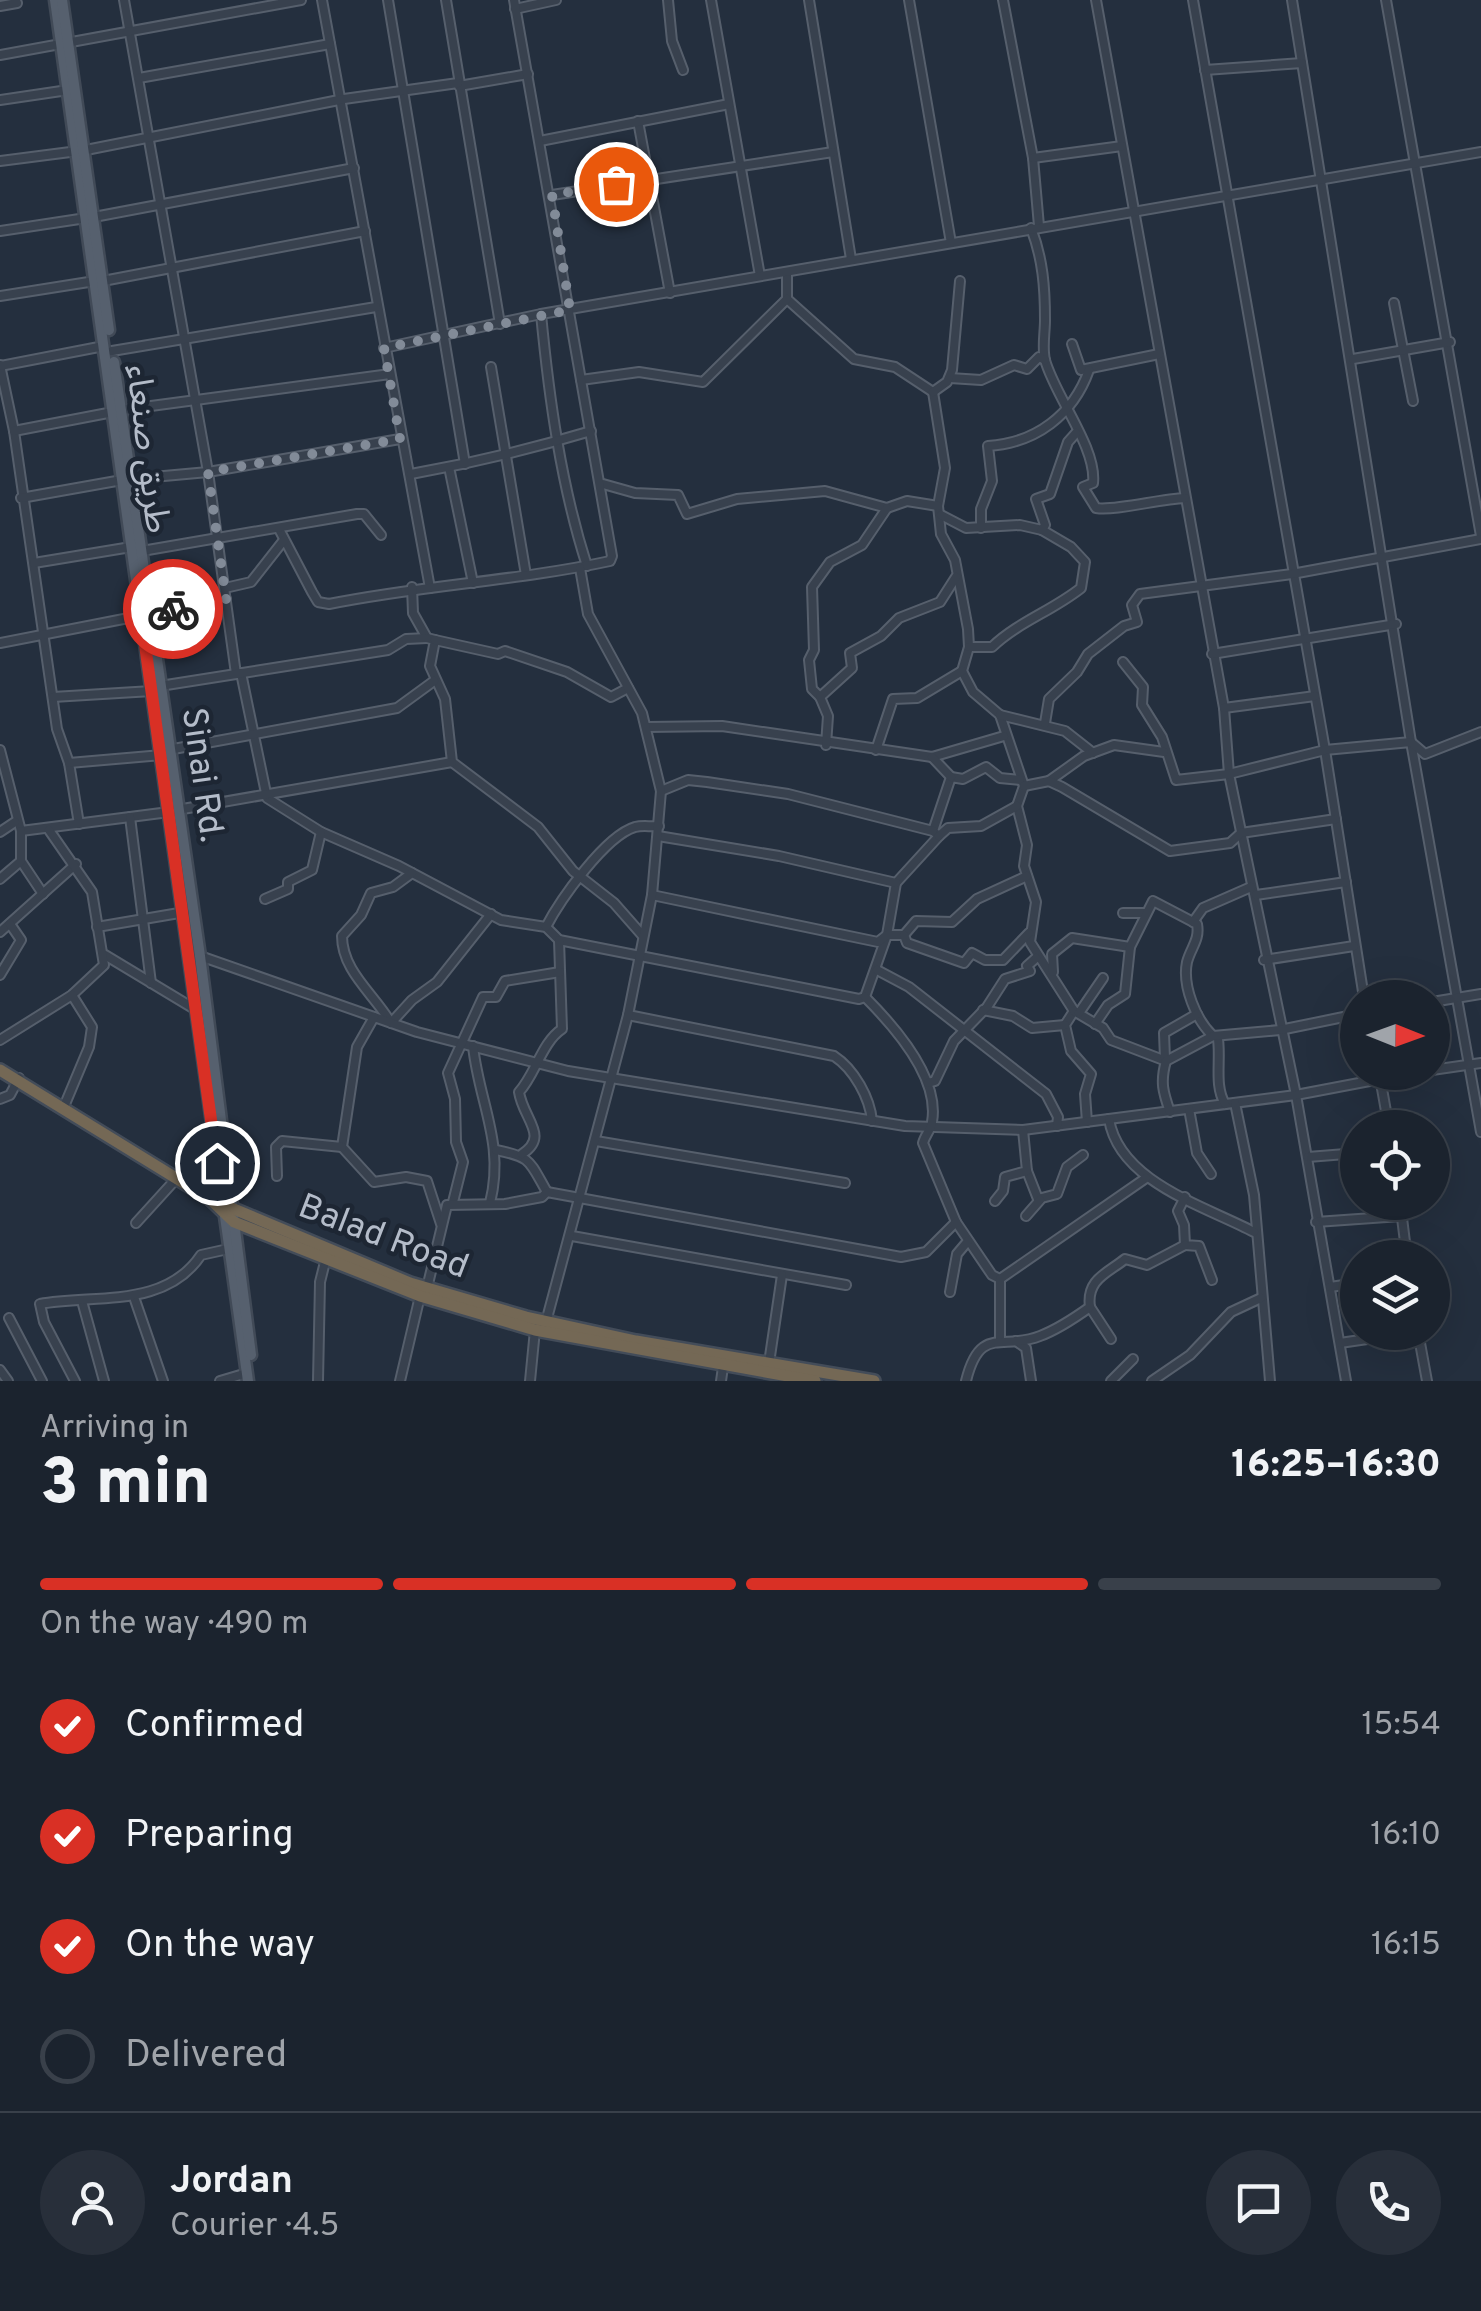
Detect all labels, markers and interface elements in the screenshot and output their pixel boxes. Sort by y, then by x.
pin [574,142,659,227]
icon: bag [589,157,644,212]
street label: طريق صنعاء [114,362,178,536]
courier [123,559,223,659]
icon: bike [146,582,201,637]
street label: Sinai Rd. [170,705,232,845]
north arrow [1340,980,1450,1090]
map controls [1340,980,1450,1350]
button: locate [1340,1110,1450,1220]
pin [175,1121,260,1206]
icon: home [190,1136,245,1191]
street label: Balad Road [292,1185,474,1291]
button: layers [1340,1240,1450,1350]
text: Arriving in [40,1409,189,1449]
text: 16:25–16:30 [1231,1442,1441,1491]
text: 3 min [40,1445,211,1527]
text: On the way · 490 m [40,1605,308,1645]
icon: check [40,1699,95,1754]
text: Confirmed [125,1702,304,1751]
text: 15:54 [1362,1706,1441,1746]
icon: check [40,1809,95,1864]
text: Preparing [125,1812,294,1861]
text: 16:10 [1370,1816,1441,1856]
icon: check [40,1919,95,1974]
text: On the way [125,1922,315,1971]
text: 16:15 [1371,1926,1441,1966]
text: Delivered [125,2032,287,2081]
button: person [40,2150,145,2255]
button: chat [1206,2150,1311,2255]
button: phone [1336,2150,1441,2255]
text: Jordan [170,2158,293,2207]
text: Courier · 4.5 [170,2207,339,2247]

